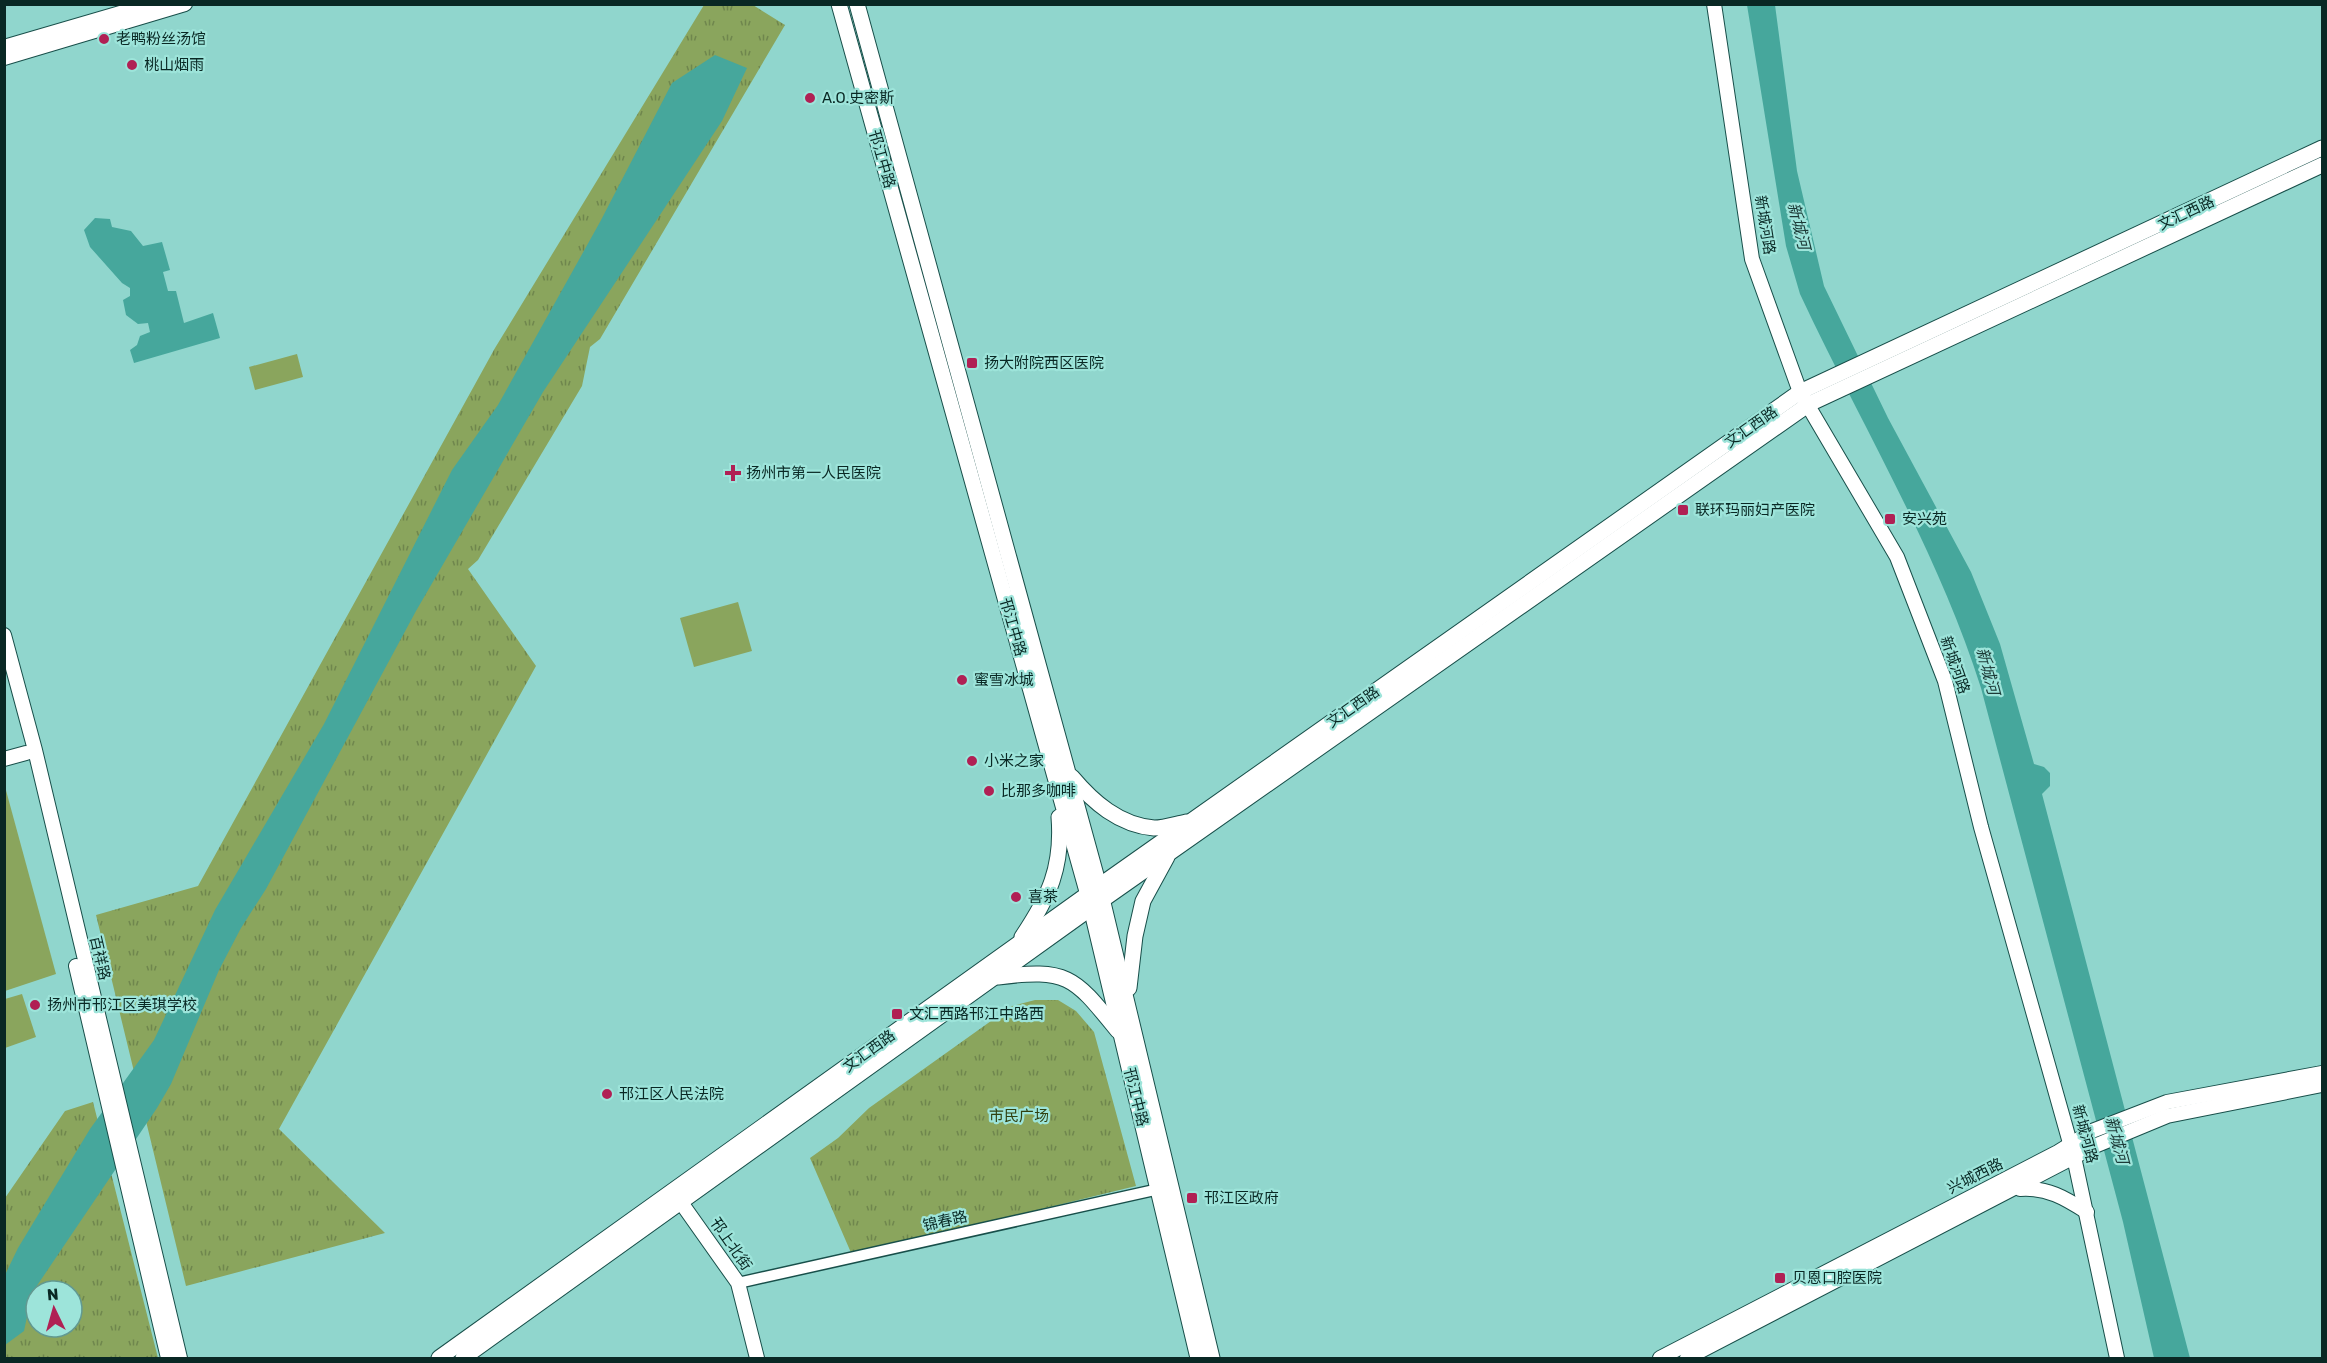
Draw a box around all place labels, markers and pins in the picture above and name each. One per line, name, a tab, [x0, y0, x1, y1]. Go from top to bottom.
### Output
place label: 老鸭粉丝汤馆	[116, 30, 206, 48]
marker: 老鸭粉丝汤馆	[97, 32, 111, 46]
place label: 桃山烟雨	[144, 56, 204, 74]
marker: 桃山烟雨	[125, 58, 139, 72]
place label: A.O.史密斯	[822, 89, 894, 107]
marker: A.O.史密斯	[803, 91, 817, 105]
place label: 扬大附院西区医院	[984, 354, 1104, 372]
marker: 扬大附院西区医院	[965, 356, 979, 370]
marker: 扬州市第一人民医院	[724, 464, 742, 482]
place label: 扬州市第一人民医院	[746, 464, 881, 482]
place label: 联环玛丽妇产医院	[1695, 501, 1815, 519]
marker: 联环玛丽妇产医院	[1676, 503, 1690, 517]
place label: 安兴苑	[1902, 510, 1947, 528]
marker: 安兴苑	[1883, 512, 1897, 526]
place label: 蜜雪冰城	[974, 671, 1034, 689]
marker: 蜜雪冰城	[955, 673, 969, 687]
place label: 小米之家	[984, 752, 1044, 770]
marker: 小米之家	[965, 754, 979, 768]
place label: 比那多咖啡	[1001, 782, 1076, 800]
marker: 比那多咖啡	[982, 784, 996, 798]
place label: 喜茶	[1028, 888, 1058, 906]
marker: 喜茶	[1009, 890, 1023, 904]
place label: 扬州市邗江区美琪学校	[47, 996, 197, 1014]
marker: 扬州市邗江区美琪学校	[28, 998, 42, 1012]
place label: 文汇西路邗江中路西	[909, 1005, 1044, 1023]
marker: 文汇西路邗江中路西	[890, 1007, 904, 1021]
place label: 邗江区人民法院	[619, 1085, 724, 1103]
marker: 邗江区人民法院	[600, 1087, 614, 1101]
place label: 邗江区政府	[1204, 1189, 1279, 1207]
marker: 邗江区政府	[1185, 1191, 1199, 1205]
place label: 贝恩口腔医院	[1792, 1269, 1882, 1287]
marker: 贝恩口腔医院	[1773, 1271, 1787, 1285]

